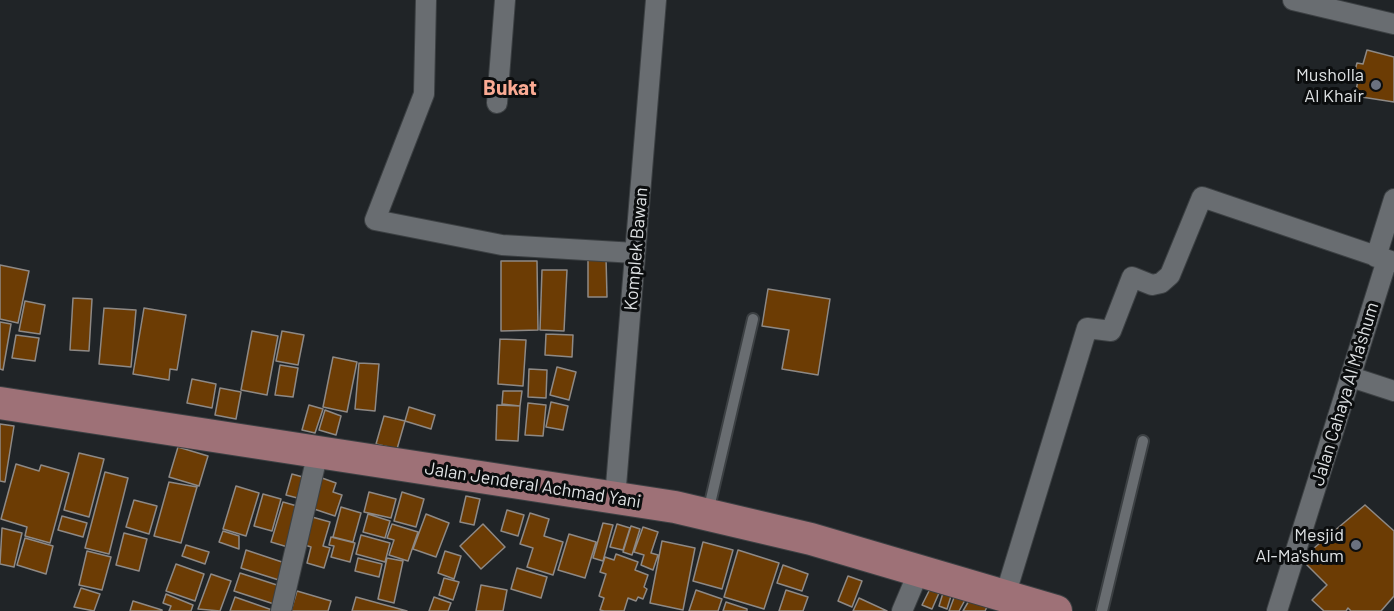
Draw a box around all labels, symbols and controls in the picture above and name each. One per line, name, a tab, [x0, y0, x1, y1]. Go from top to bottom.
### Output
place label: Musholla Al Khair	[1296, 64, 1364, 106]
district label: Bukat	[483, 75, 537, 101]
marker: Musholla Al Khair	[1369, 78, 1383, 92]
street label: Komplek Bawan	[620, 186, 652, 312]
street label: Jalan Cahaya Al Ma'shum	[1307, 300, 1383, 488]
street label: Jalan Jenderal Achmad Yani	[423, 457, 643, 513]
place label: Mesjid Al-Ma'shum	[1255, 524, 1344, 566]
marker: Mesjid Al-Ma'shum	[1349, 538, 1363, 552]

